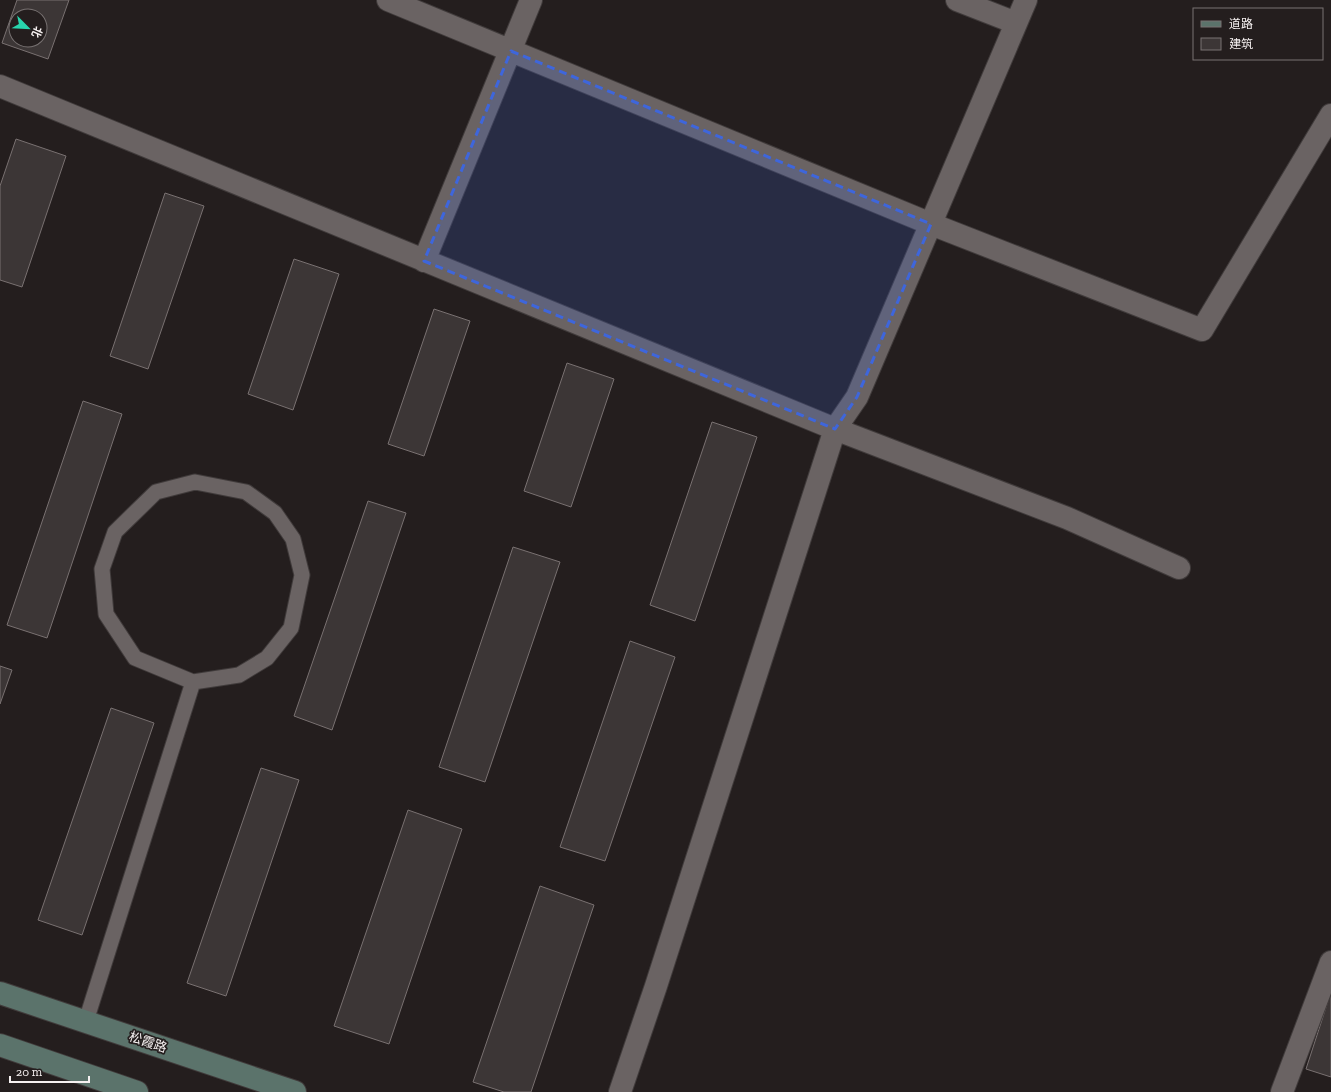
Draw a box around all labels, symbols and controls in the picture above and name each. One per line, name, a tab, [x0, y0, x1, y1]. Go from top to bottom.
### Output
north arrow	[8, 8, 48, 48]
legend	[1193, 8, 1323, 60]
text: 道路	[1229, 17, 1253, 31]
text: 北	[29, 24, 45, 40]
text: 建筑	[1229, 37, 1253, 51]
street label: 松霞路	[127, 1029, 169, 1055]
scale bar	[10, 1058, 89, 1084]
text: 20 m	[16, 1065, 43, 1079]

